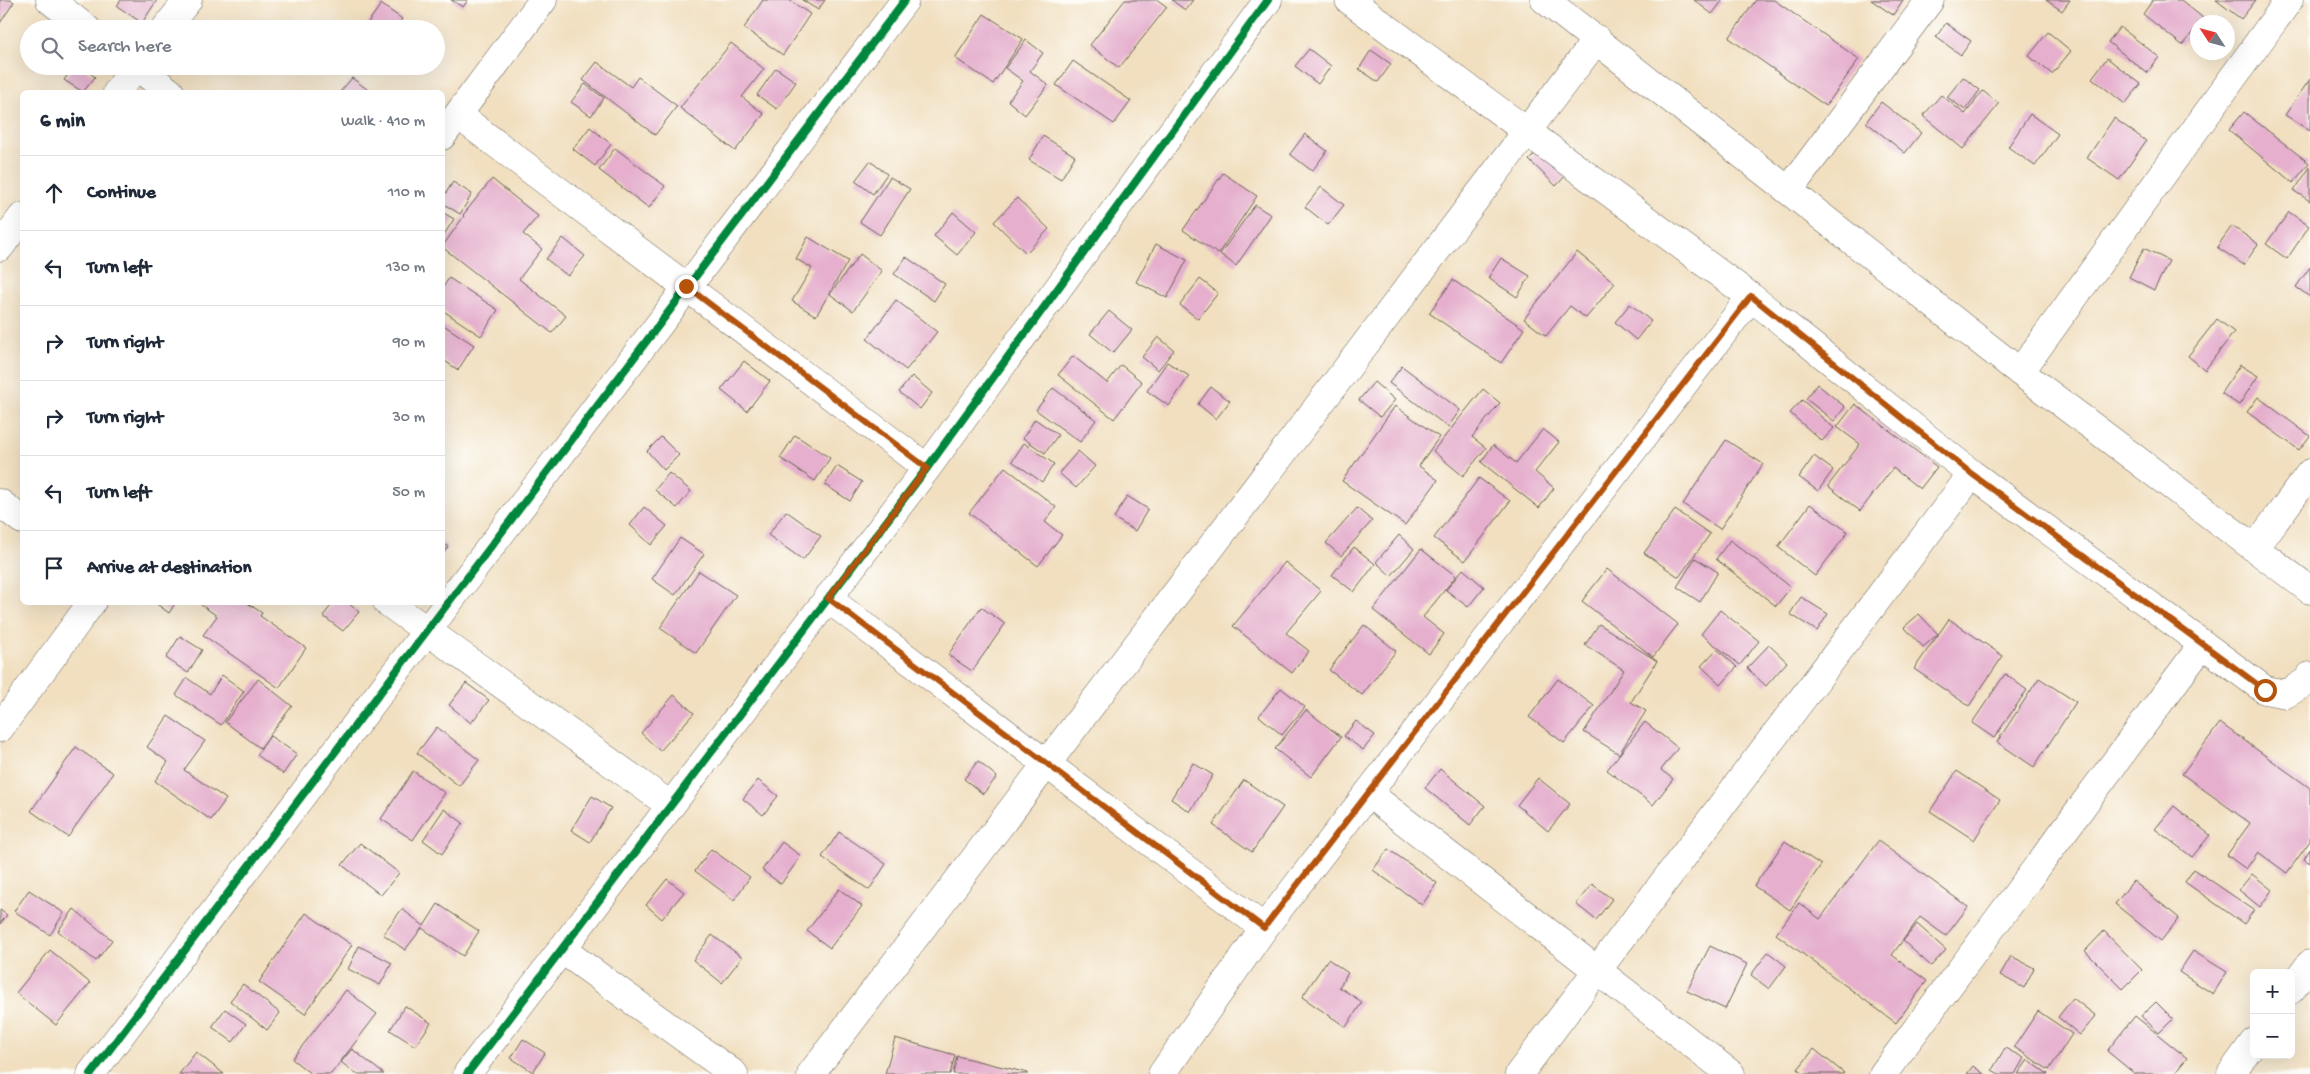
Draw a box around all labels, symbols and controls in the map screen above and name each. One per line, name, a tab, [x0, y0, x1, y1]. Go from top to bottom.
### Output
north arrow	[2190, 15, 2235, 60]
search box	[20, 20, 445, 75]
icon: search	[38, 34, 66, 62]
text: Search here	[78, 36, 172, 59]
text: 6 min	[40, 110, 85, 135]
text: Walk · 410 m	[341, 113, 425, 132]
icon: ahead	[40, 179, 68, 207]
text: Continue	[87, 182, 156, 205]
text: 110 m	[388, 184, 425, 203]
icon: left	[40, 254, 68, 282]
text: Turn left	[87, 257, 151, 280]
text: 130 m	[386, 259, 425, 278]
route end	[675, 275, 698, 298]
icon: right	[40, 329, 68, 357]
text: Turn right	[87, 332, 163, 355]
text: 90 m	[393, 334, 425, 353]
icon: right	[40, 404, 68, 432]
text: Turn right	[87, 407, 163, 430]
text: 30 m	[392, 409, 425, 428]
icon: left	[40, 479, 68, 507]
text: Turn left	[87, 482, 151, 505]
text: 50 m	[392, 484, 425, 503]
icon: arrive	[40, 554, 68, 582]
text: Arrive at destination	[87, 557, 251, 580]
route start	[2254, 679, 2277, 702]
map controls	[2250, 969, 2295, 1059]
button: +	[2250, 969, 2295, 1014]
button: −	[2250, 1014, 2295, 1059]

